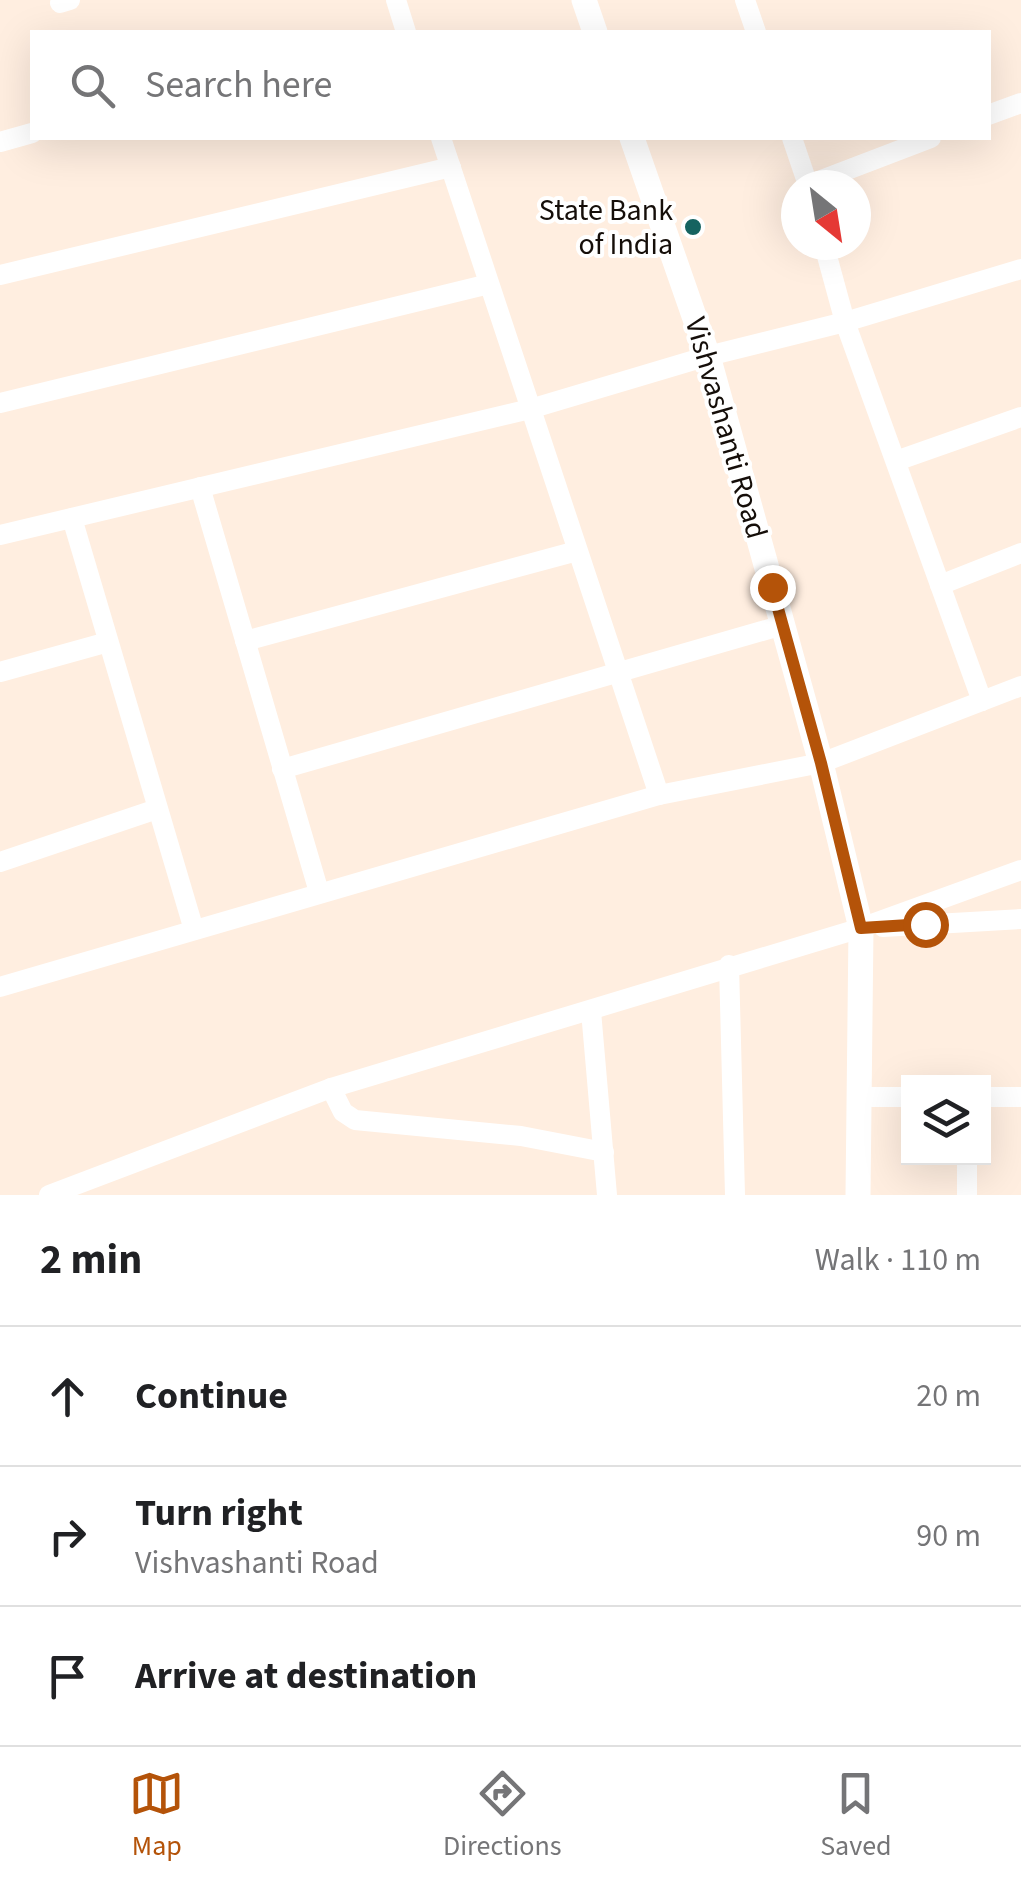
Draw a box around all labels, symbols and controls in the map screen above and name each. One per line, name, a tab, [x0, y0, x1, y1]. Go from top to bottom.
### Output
search box	[30, 30, 991, 140]
icon: search	[65, 58, 120, 113]
text: Search here	[145, 58, 332, 112]
north arrow	[781, 170, 871, 260]
place label: State Bank of India	[539, 189, 673, 266]
marker: State Bank of India	[682, 216, 704, 238]
street label: Vishvashanti Road	[674, 312, 778, 544]
route end	[750, 565, 796, 611]
route start	[903, 902, 949, 948]
map controls	[901, 1075, 991, 1165]
button: layers	[901, 1075, 991, 1165]
text: 2 min	[40, 1230, 142, 1290]
text: Walk · 110 m	[815, 1237, 981, 1283]
icon: ahead	[40, 1369, 95, 1424]
text: Continue	[135, 1369, 288, 1423]
text: 20 m	[916, 1373, 981, 1419]
text: Turn right	[135, 1486, 303, 1540]
icon: right	[40, 1509, 95, 1564]
text: 90 m	[916, 1513, 981, 1559]
text: Vishvashanti Road	[135, 1540, 379, 1586]
icon: arrive	[40, 1649, 95, 1704]
text: Arrive at destination	[135, 1649, 477, 1703]
tab: Map	[129, 1766, 184, 1866]
tab: Directions	[443, 1766, 562, 1866]
tab: Saved	[820, 1766, 892, 1866]

